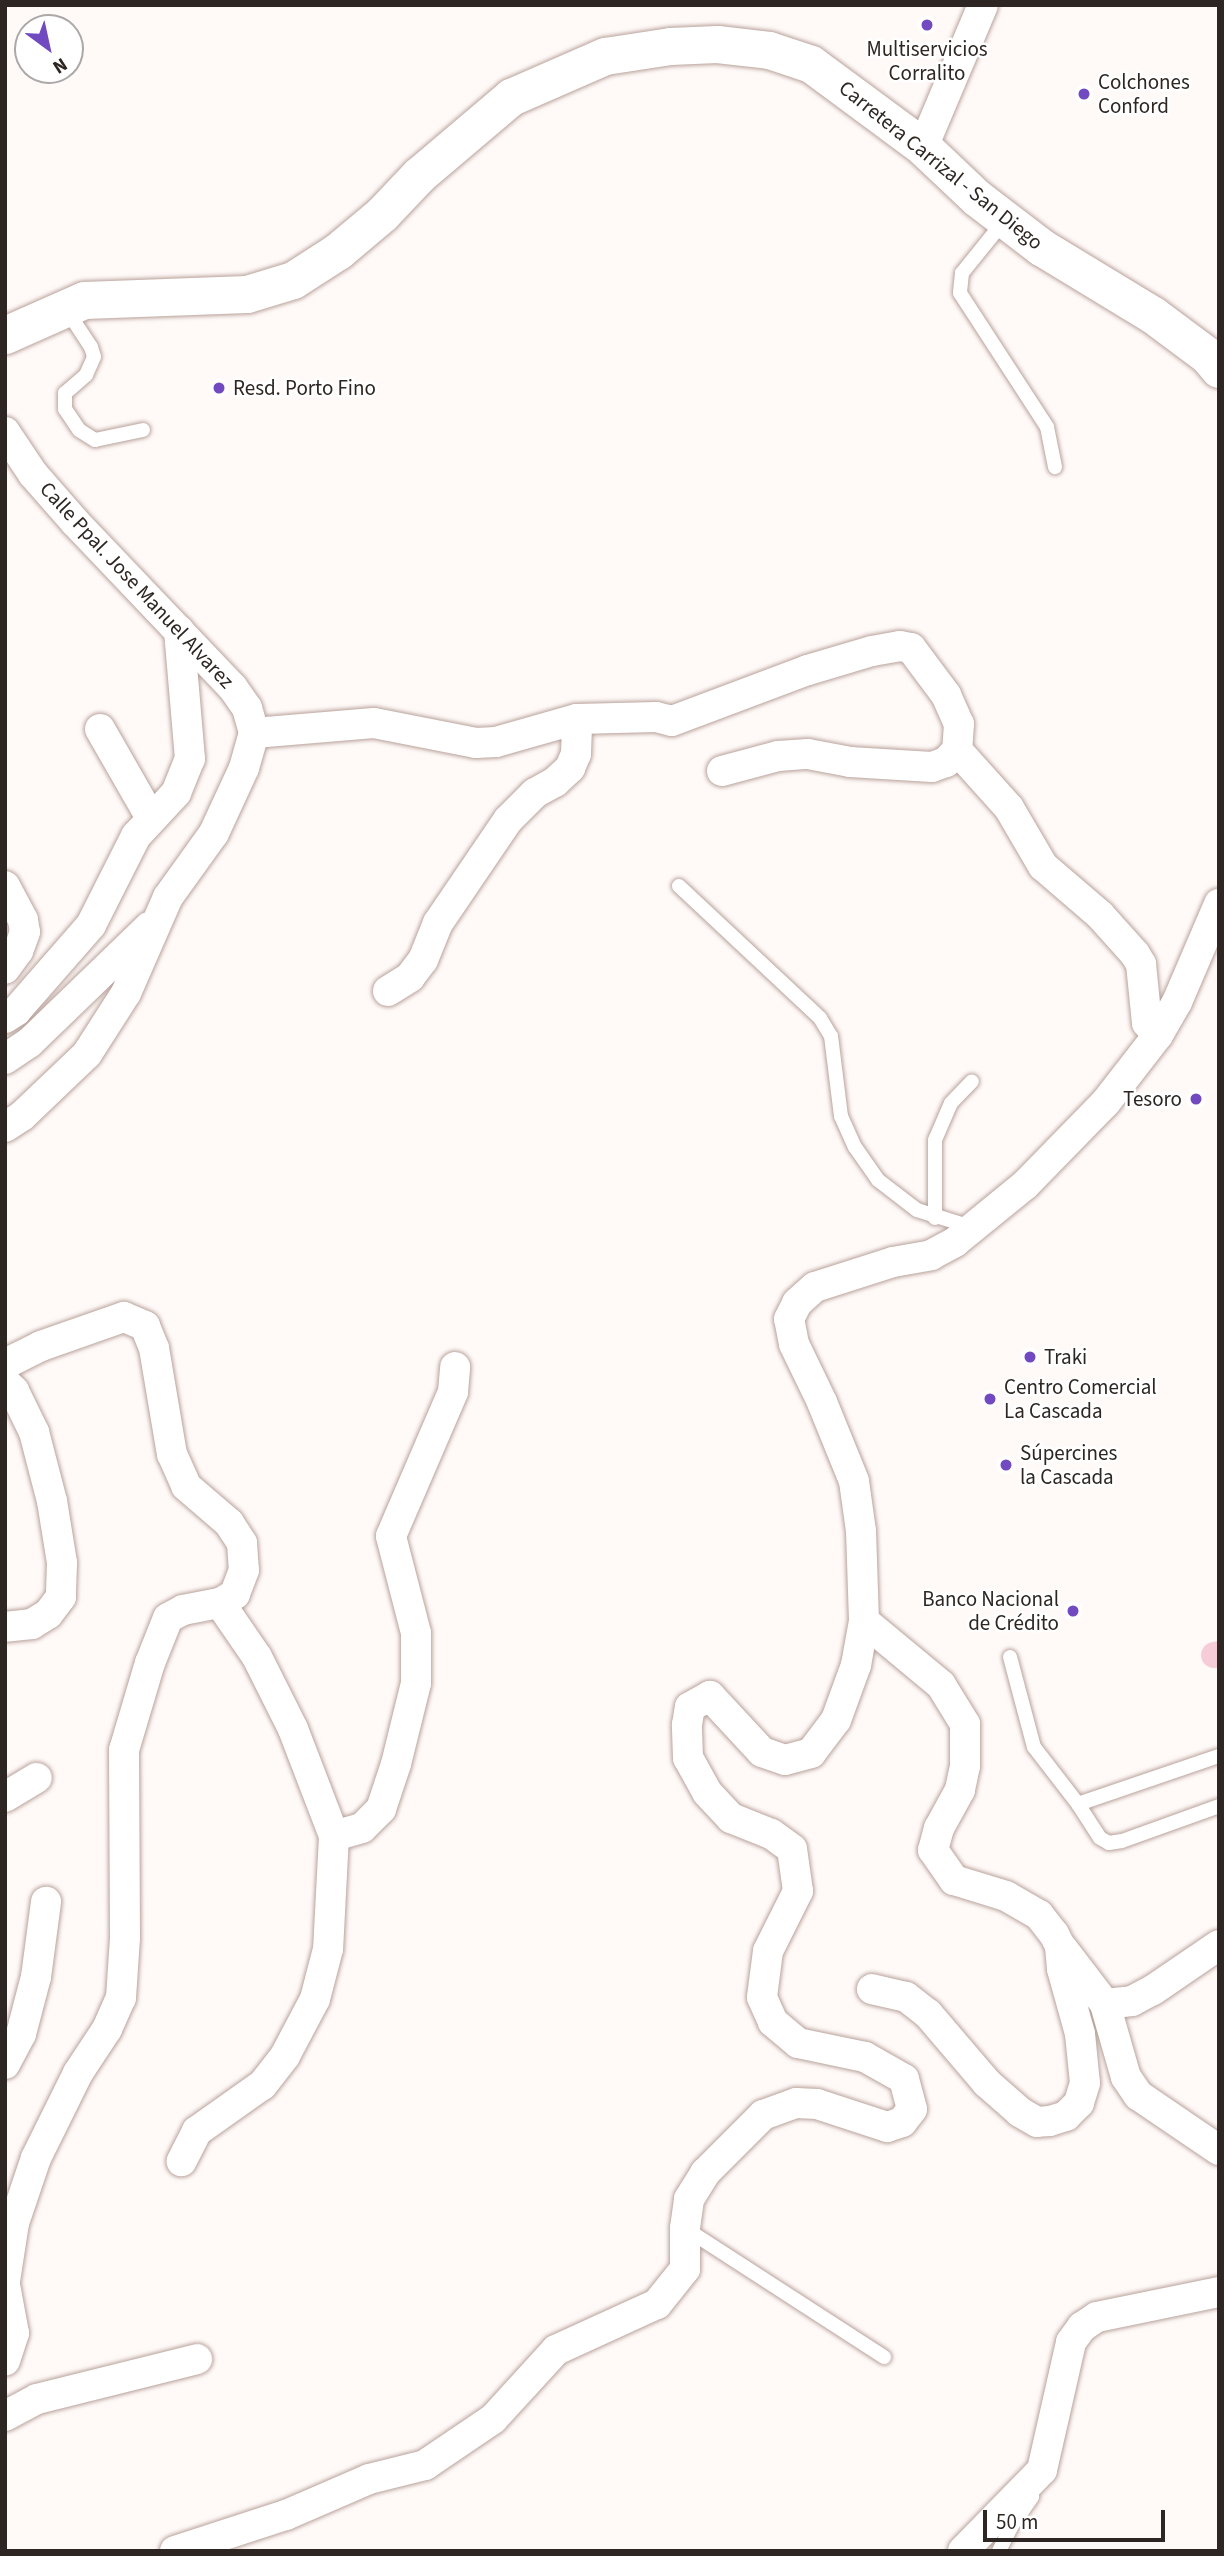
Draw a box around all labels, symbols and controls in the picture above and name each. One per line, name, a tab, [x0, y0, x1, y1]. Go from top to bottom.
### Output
north arrow	[14, 14, 84, 84]
marker: Multiservicios Corralito	[919, 17, 935, 33]
place label: Multiservicios Corralito	[866, 36, 988, 86]
text: N	[47, 51, 72, 80]
place label: Colchones Conford	[1098, 69, 1190, 119]
street label: Carretera Carrizal - San Diego	[834, 75, 1048, 255]
marker: Colchones Conford	[1076, 86, 1092, 102]
place label: Resd. Porto Fino	[233, 375, 376, 401]
marker: Resd. Porto Fino	[211, 380, 227, 396]
street label: Calle Ppal. Jose Manuel Alvarez	[35, 476, 239, 694]
place label: Tesoro	[1123, 1086, 1182, 1112]
marker: Tesoro	[1188, 1091, 1204, 1107]
place label: Traki	[1044, 1344, 1087, 1370]
marker: Traki	[1022, 1349, 1038, 1365]
place label: Centro Comercial La Cascada	[1004, 1374, 1157, 1424]
marker: Centro Comercial La Cascada	[982, 1391, 998, 1407]
place label: Súpercines la Cascada	[1020, 1440, 1117, 1490]
marker: Súpercines la Cascada	[998, 1457, 1014, 1473]
place label: Banco Nacional de Crédito	[922, 1586, 1059, 1636]
marker: Banco Nacional de Crédito	[1065, 1603, 1081, 1619]
scale bar	[986, 2496, 1168, 2540]
text: 50 m	[996, 2507, 1038, 2537]

